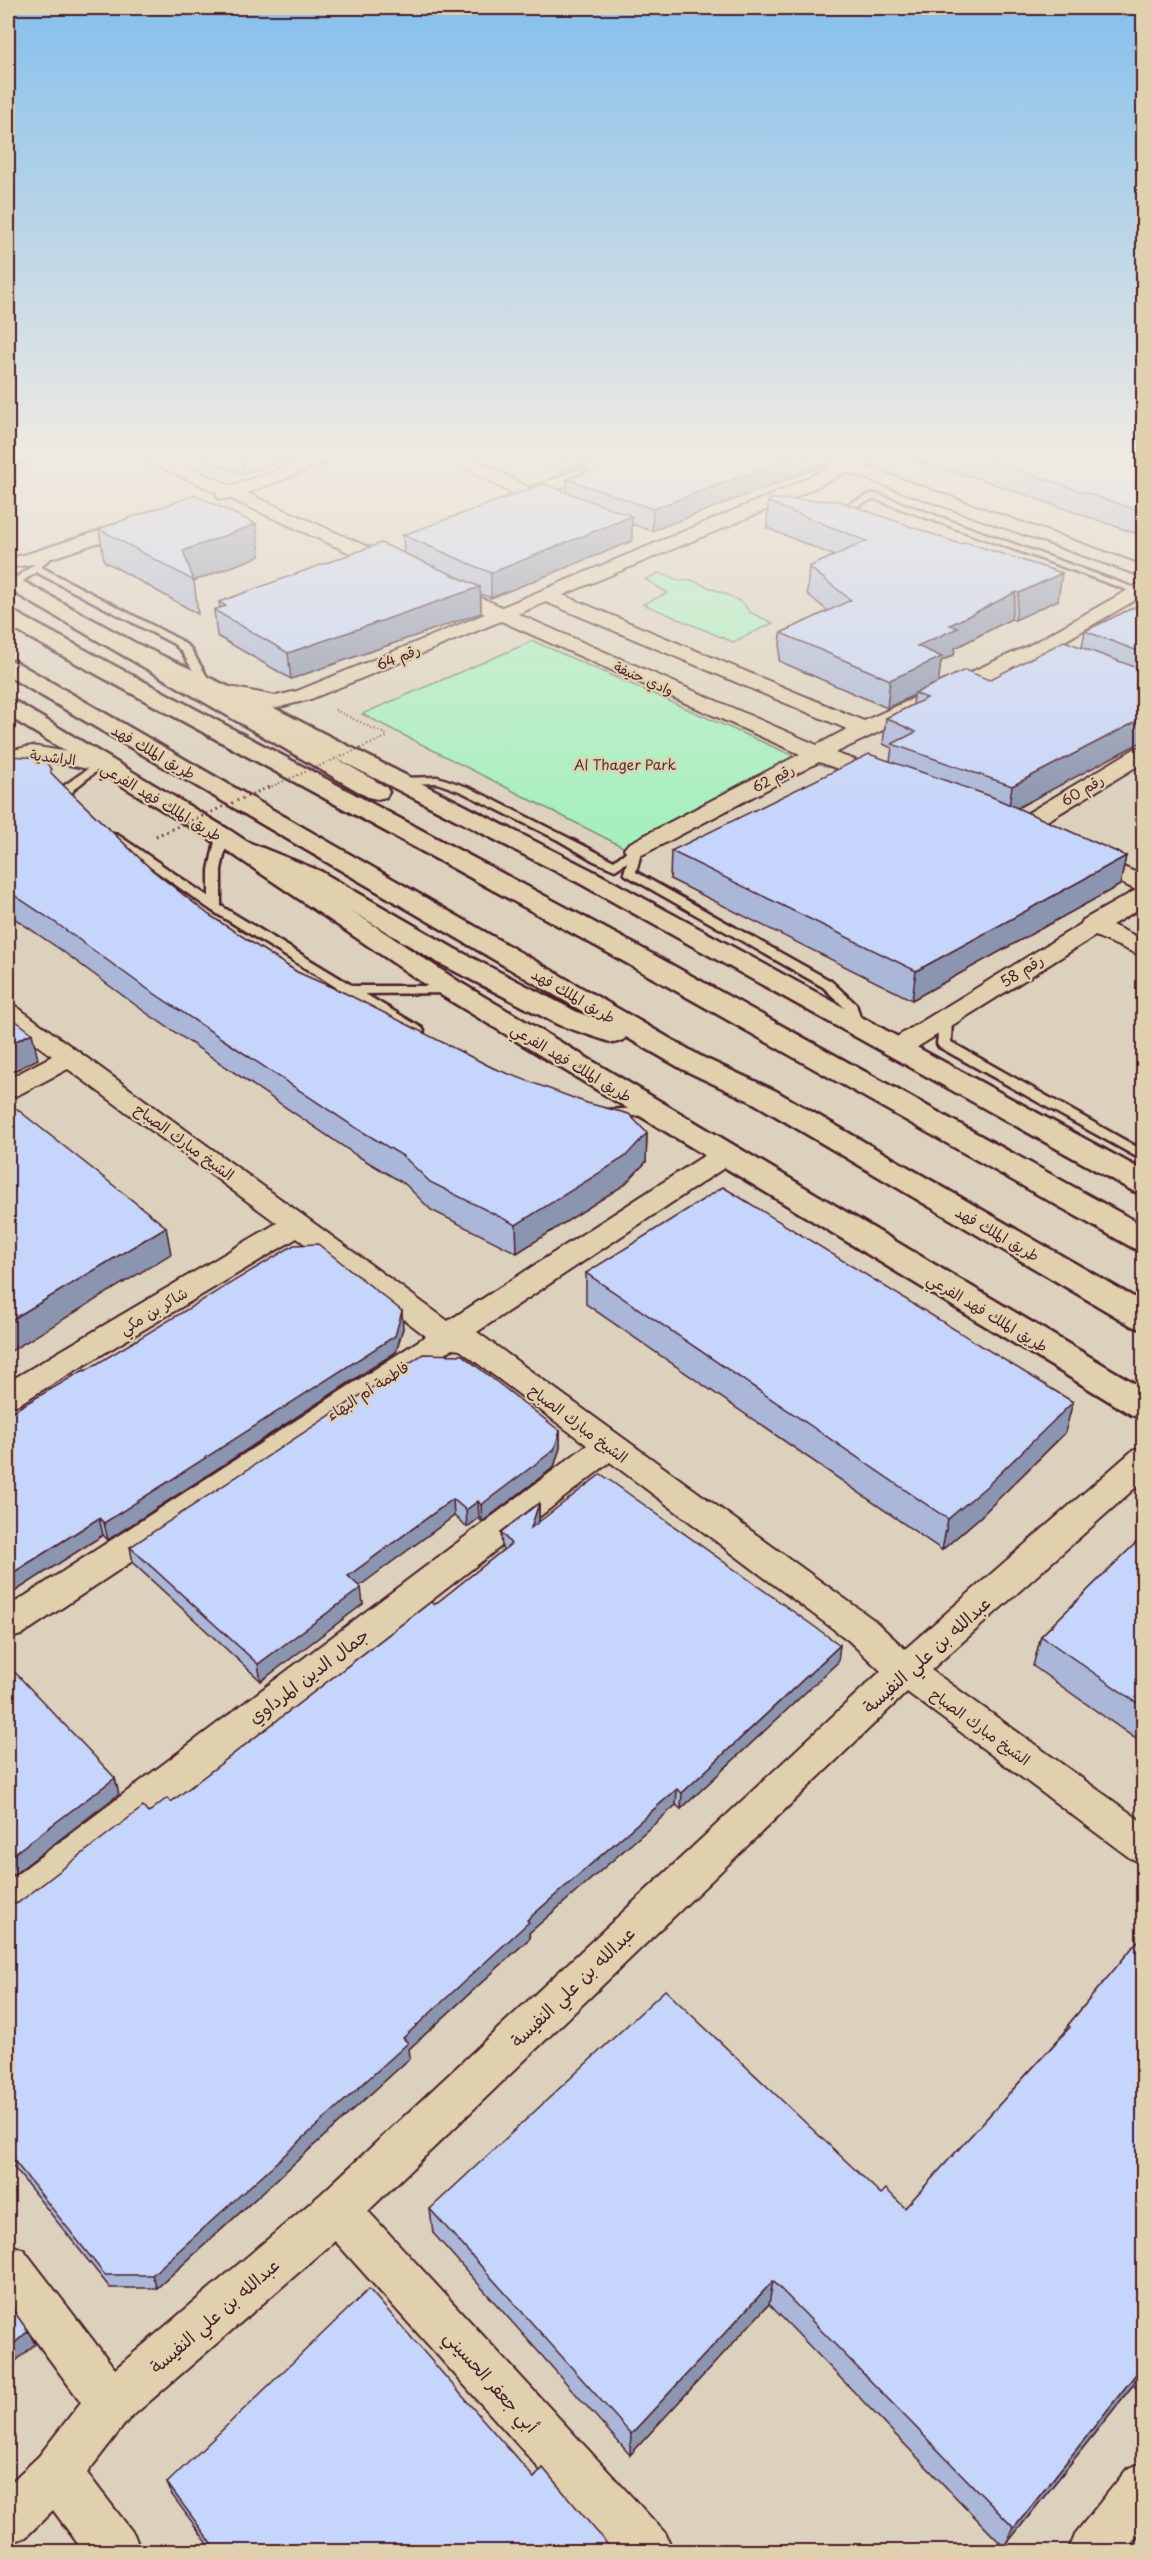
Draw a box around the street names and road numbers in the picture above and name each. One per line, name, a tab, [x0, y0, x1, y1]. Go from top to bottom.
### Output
street label: رقم 64	[373, 639, 423, 676]
street label: وادي حنيفة	[610, 656, 677, 701]
street label: طريق الملك فهد	[108, 718, 200, 784]
street label: الراشدية	[29, 744, 77, 770]
street label: طريق الملك فهد الفرعي	[96, 756, 227, 849]
street label: رقم 62	[748, 758, 798, 798]
street label: رقم 60	[1057, 769, 1108, 812]
street label: رقم 58	[995, 948, 1048, 994]
street label: طريق الملك فهد	[528, 962, 620, 1028]
street label: طريق الملك فهد الفرعي	[506, 1017, 637, 1110]
street label: الشيخ مبارك الصباح	[130, 1097, 240, 1185]
street label: طريق الملك فهد	[952, 1200, 1044, 1266]
street label: طريق الملك فهد الفرعي	[922, 1267, 1053, 1360]
street label: شاكر بن مكي	[114, 1281, 193, 1342]
street label: فاطمة أم البهاء	[321, 1355, 414, 1426]
street label: الشيخ مبارك الصباح	[525, 1378, 633, 1468]
street label: عبدالله بن علي النفيسة	[856, 1589, 999, 1722]
street label: جمال الدين المرداوي	[242, 1621, 375, 1730]
street label: الشيخ مبارك الصباح	[926, 1682, 1036, 1770]
street label: عبدالله بن علي النفيسة	[504, 1919, 643, 2056]
street label: عبدالله بن علي النفيسة	[143, 2251, 287, 2382]
street label: أبي جعفر الحسيني	[436, 2324, 546, 2441]

